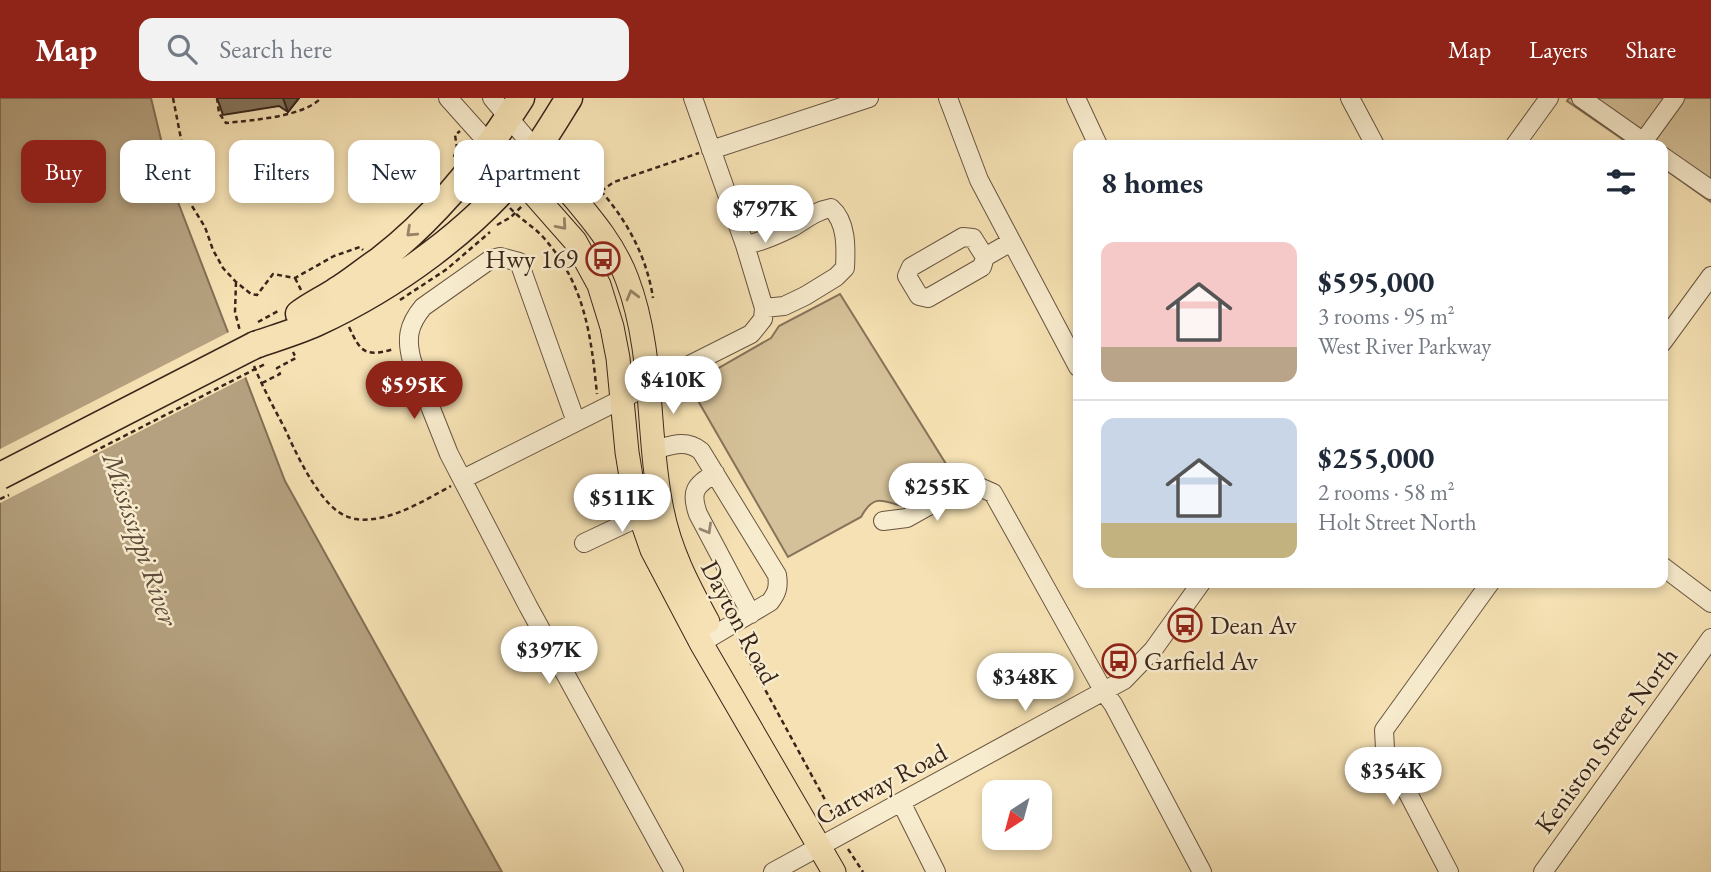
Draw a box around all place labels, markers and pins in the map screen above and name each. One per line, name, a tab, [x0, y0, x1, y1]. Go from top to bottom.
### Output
pin: $797K	[716, 186, 814, 245]
bus stop icon: Hwy 169	[584, 240, 622, 278]
place label: Hwy 169	[485, 242, 579, 276]
pin: $410K	[624, 356, 722, 416]
pin: $595K	[365, 362, 463, 421]
pin: $255K	[888, 464, 986, 523]
pin: $511K	[573, 474, 671, 534]
bus stop icon: Dean Av	[1166, 606, 1204, 644]
place label: Dean Av	[1210, 608, 1297, 642]
pin: $397K	[500, 626, 598, 686]
bus stop icon: Garfield Av	[1100, 642, 1138, 680]
place label: Garfield Av	[1144, 644, 1258, 678]
pin: $348K	[976, 654, 1074, 713]
pin: $354K	[1344, 748, 1442, 807]

